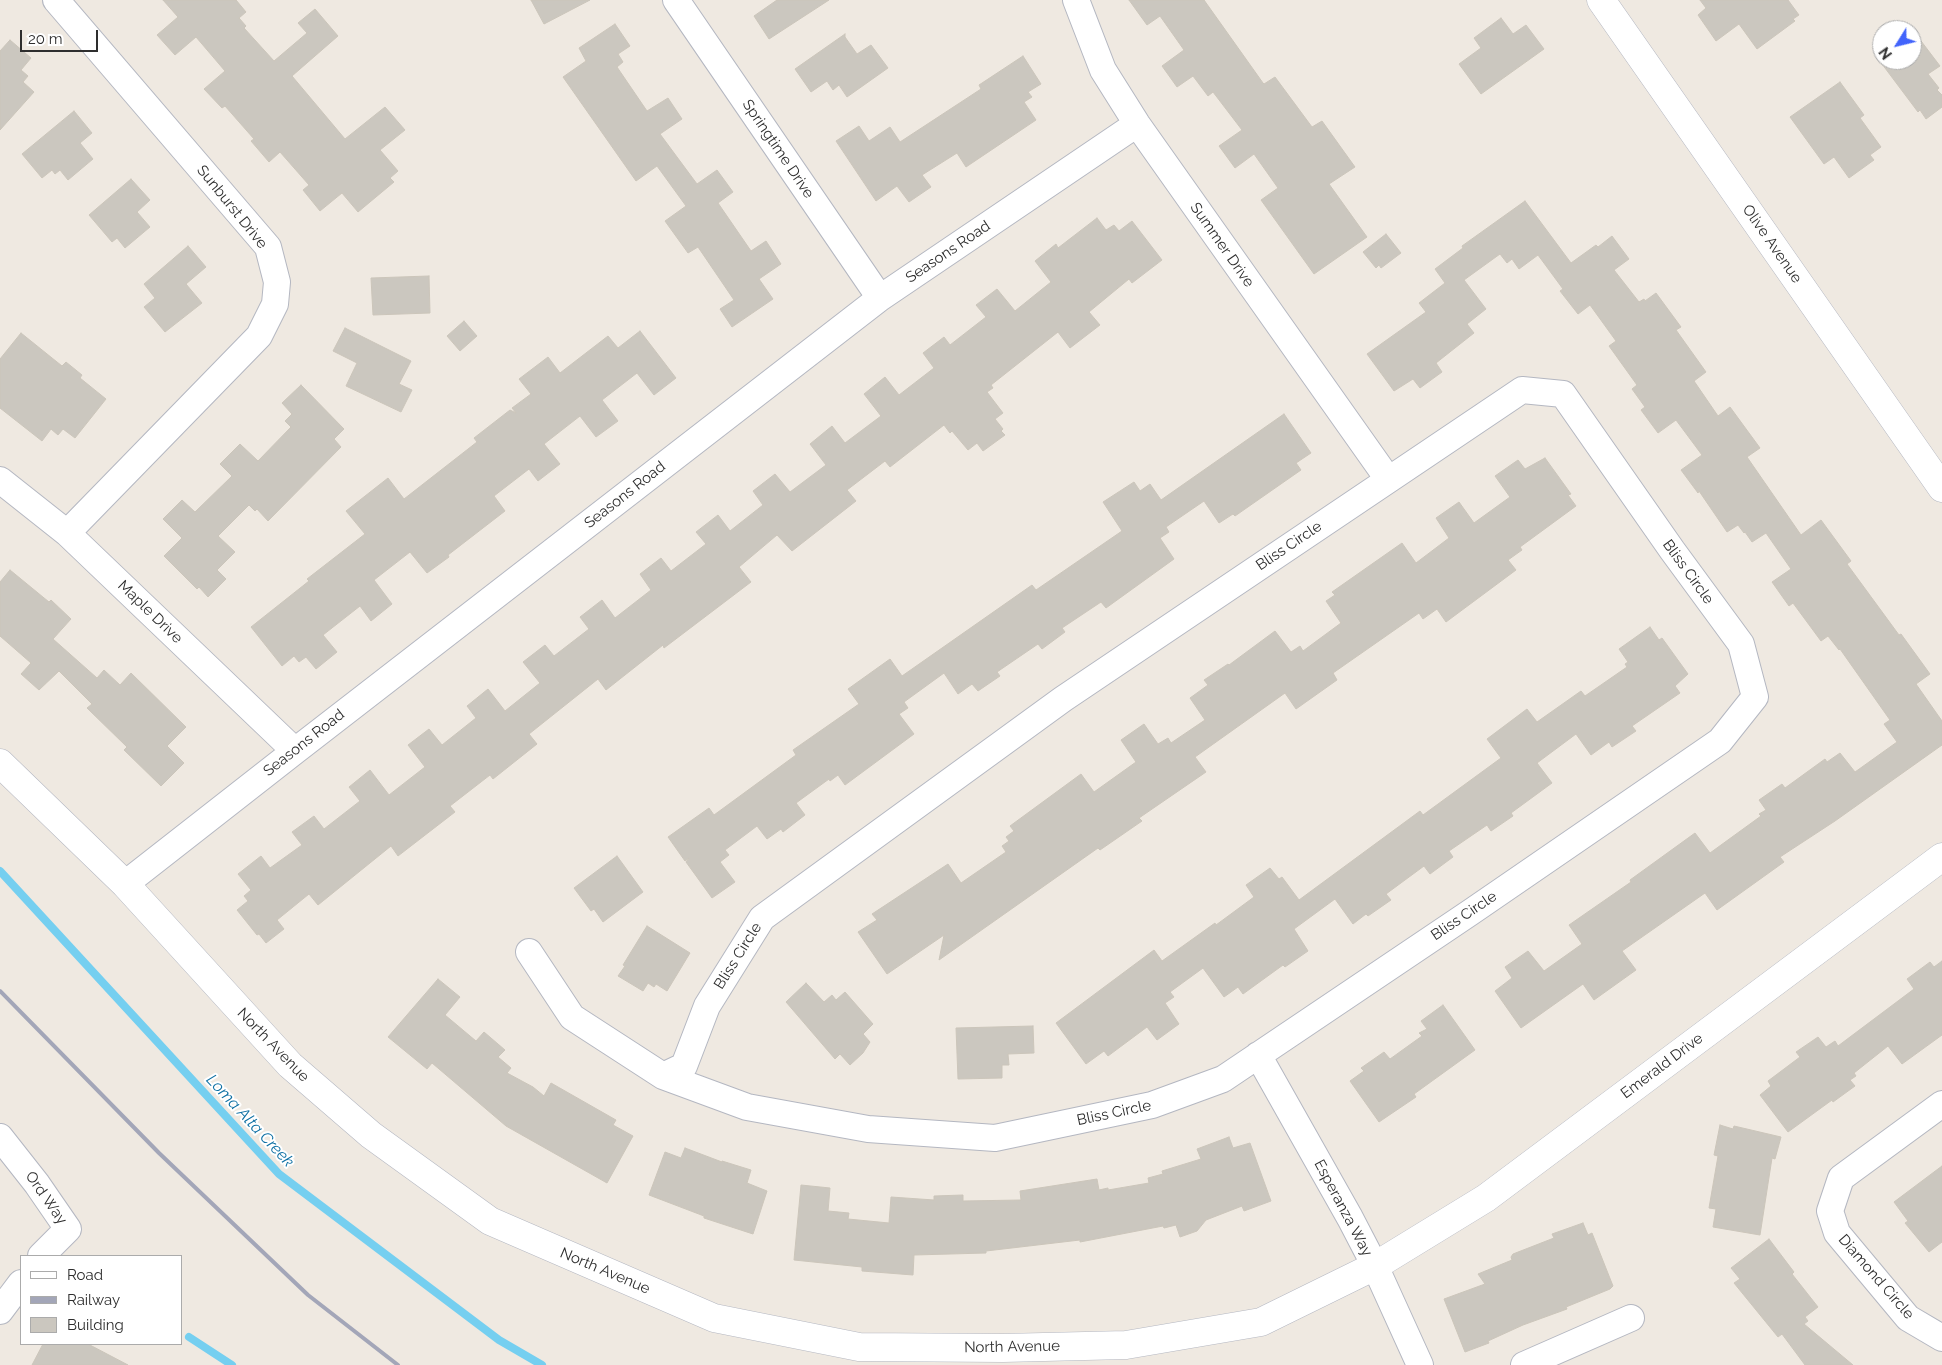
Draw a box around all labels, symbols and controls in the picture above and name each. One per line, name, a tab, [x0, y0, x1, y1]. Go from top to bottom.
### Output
scale bar	[22, 20, 100, 52]
north arrow	[1872, 20, 1922, 70]
text: 20 m	[28, 30, 63, 48]
text: N	[1876, 44, 1895, 62]
street label: Springtime Drive	[738, 96, 818, 202]
street label: Sunburst Drive	[193, 162, 271, 252]
street label: Summer Drive	[1186, 199, 1258, 291]
street label: Olive Avenue	[1738, 201, 1806, 287]
street label: Seasons Road	[902, 217, 994, 287]
street label: Seasons Road	[581, 458, 669, 532]
street label: Bliss Circle	[1253, 517, 1325, 575]
street label: Bliss Circle	[1659, 536, 1717, 608]
street label: Maple Drive	[114, 577, 186, 647]
street label: Seasons Road	[260, 706, 348, 780]
street label: Bliss Circle	[1428, 887, 1500, 945]
street label: Bliss Circle	[710, 919, 766, 993]
street label: North Avenue	[233, 1004, 313, 1086]
street label: Emerald Drive	[1617, 1029, 1707, 1103]
water label: Loma Alta Creek	[202, 1071, 298, 1171]
street label: Bliss Circle	[1075, 1096, 1153, 1130]
street label: Esperanza Way	[1310, 1157, 1376, 1259]
street label: Ord Way	[21, 1168, 71, 1228]
street label: Diamond Circle	[1834, 1231, 1918, 1323]
street label: North Avenue	[557, 1244, 653, 1298]
legend	[20, 1255, 182, 1345]
text: Road	[67, 1266, 103, 1284]
text: Railway	[67, 1291, 120, 1309]
text: Building	[67, 1316, 124, 1334]
street label: North Avenue	[964, 1337, 1060, 1357]

